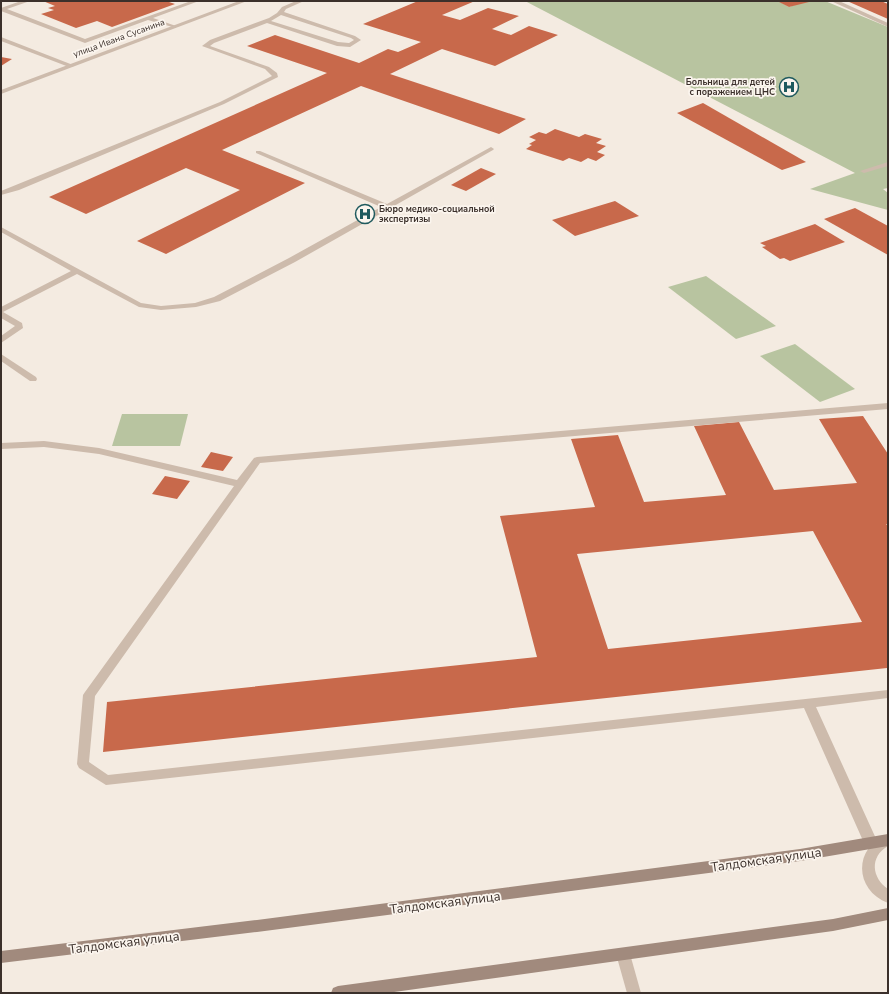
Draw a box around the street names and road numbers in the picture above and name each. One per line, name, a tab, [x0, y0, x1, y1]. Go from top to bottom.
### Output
street label: улица Ивана Сусанина	[72, 16, 167, 60]
street label: Талдомская улица	[710, 843, 823, 877]
street label: Талдомская улица	[389, 887, 502, 919]
street label: Талдомская улица	[68, 927, 181, 959]

